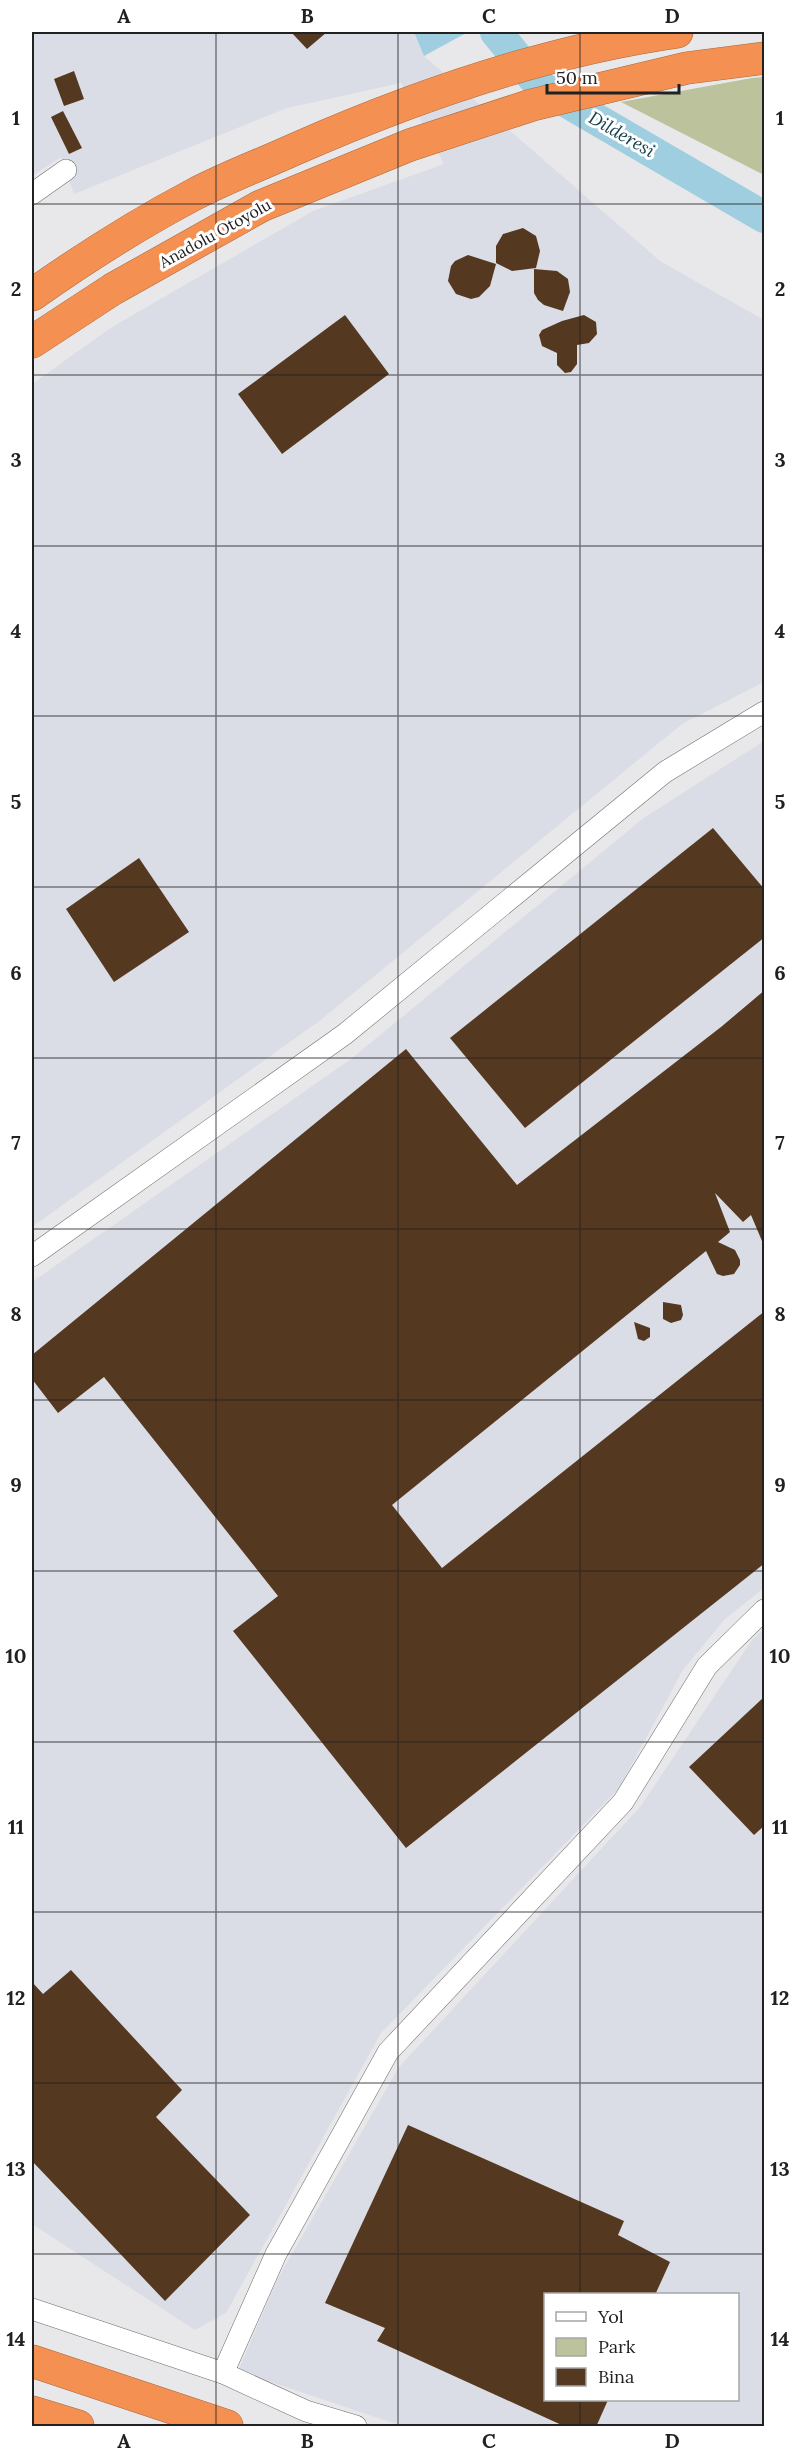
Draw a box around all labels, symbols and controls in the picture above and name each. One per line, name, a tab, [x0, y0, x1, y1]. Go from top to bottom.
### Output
text: A	[117, 3, 131, 28]
text: B	[300, 3, 314, 28]
text: C	[482, 3, 496, 28]
text: D	[664, 3, 680, 28]
scale bar	[547, 57, 679, 95]
text: 50 m	[556, 66, 598, 89]
text: 1	[12, 105, 20, 130]
text: 1	[776, 105, 784, 130]
water label: Dilderesi	[585, 106, 659, 162]
street label: Anadolu Otoyolu	[155, 194, 275, 272]
text: 2	[11, 276, 21, 301]
text: 2	[775, 276, 785, 301]
text: 3	[10, 447, 22, 472]
text: 3	[774, 447, 786, 472]
text: 4	[11, 618, 22, 643]
text: 4	[775, 618, 786, 643]
text: 5	[11, 789, 22, 814]
text: 5	[775, 789, 786, 814]
text: 6	[10, 960, 22, 985]
text: 6	[774, 960, 786, 985]
text: 7	[11, 1130, 21, 1155]
text: 7	[775, 1130, 785, 1155]
text: 8	[10, 1301, 22, 1326]
text: 8	[774, 1301, 786, 1326]
text: 9	[10, 1472, 22, 1497]
text: 9	[774, 1472, 786, 1497]
text: 10	[6, 1643, 26, 1668]
text: 10	[770, 1643, 790, 1668]
text: 11	[8, 1814, 24, 1839]
text: 11	[772, 1814, 788, 1839]
text: 12	[7, 1985, 25, 2010]
text: 12	[771, 1985, 789, 2010]
text: 13	[6, 2156, 26, 2181]
text: 13	[770, 2156, 790, 2181]
legend	[544, 2293, 739, 2401]
text: Yol	[597, 2305, 624, 2328]
text: 14	[6, 2326, 26, 2351]
text: 14	[770, 2326, 790, 2351]
text: Park	[598, 2335, 636, 2358]
text: Bina	[598, 2365, 634, 2388]
text: A	[117, 2428, 131, 2453]
text: B	[300, 2428, 314, 2453]
text: C	[482, 2428, 496, 2453]
text: D	[664, 2428, 680, 2453]

